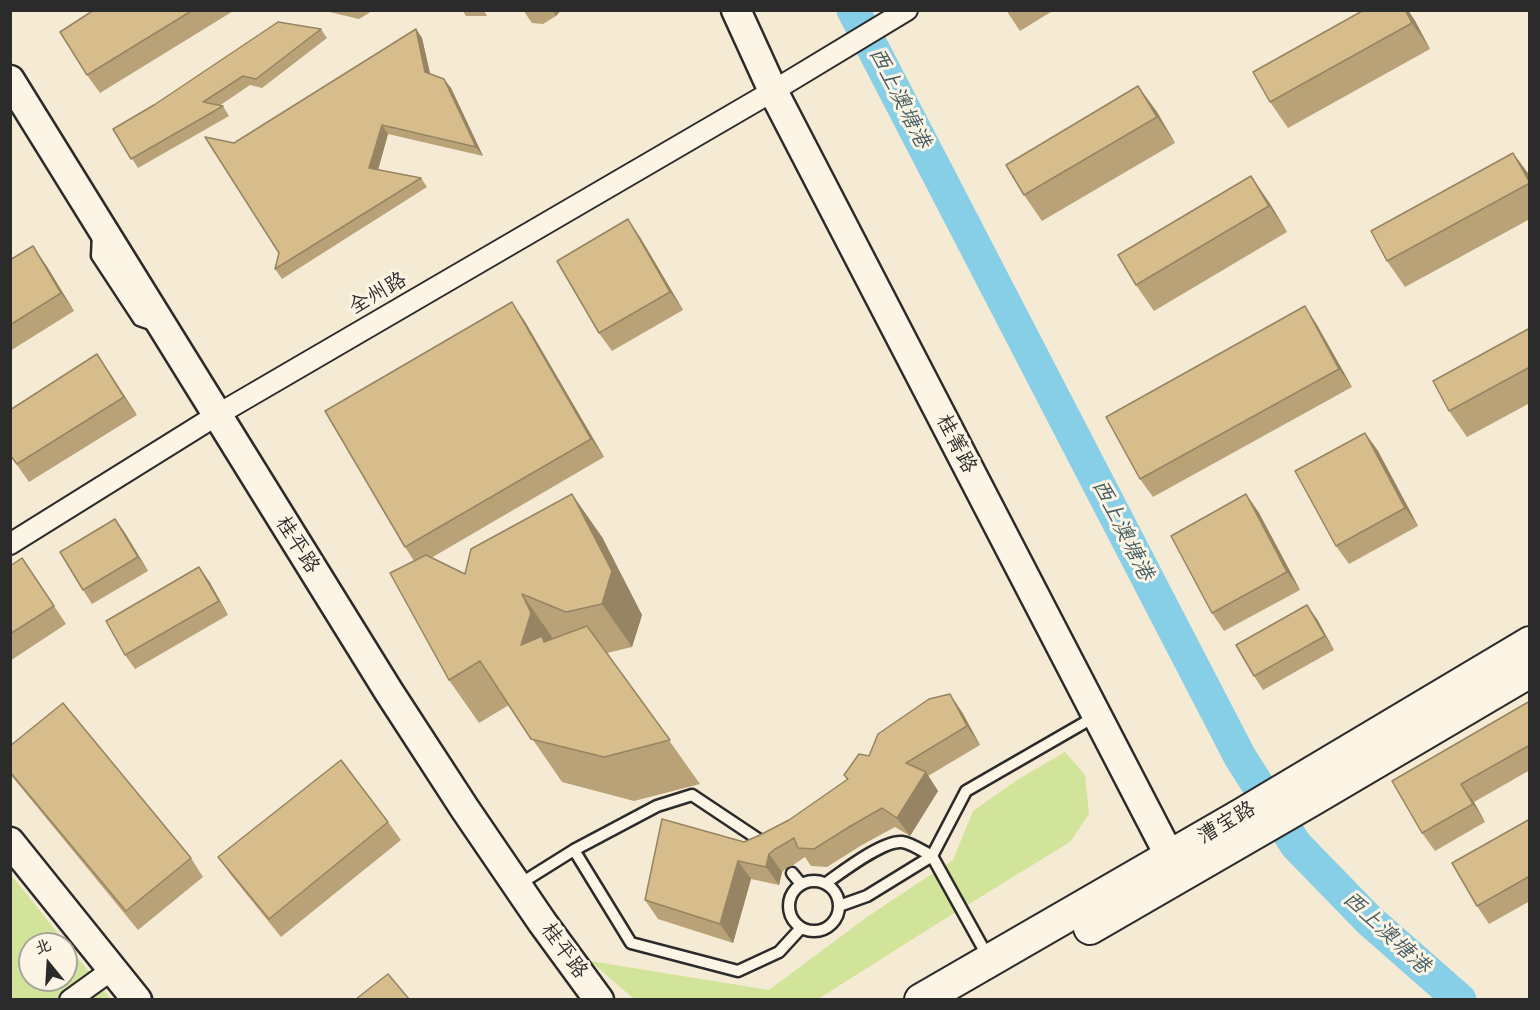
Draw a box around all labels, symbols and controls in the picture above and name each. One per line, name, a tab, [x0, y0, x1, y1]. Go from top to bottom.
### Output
water label: 西上澳塘港	[862, 43, 936, 153]
street label: 全州路	[344, 267, 412, 321]
street label: 桂箐路	[930, 410, 982, 478]
water label: 西上澳塘港	[1085, 475, 1159, 585]
street label: 桂平路	[270, 512, 324, 578]
street label: 漕宝路	[1193, 796, 1261, 850]
water label: 西上澳塘港	[1337, 886, 1435, 980]
street label: 桂平路	[535, 918, 593, 984]
north arrow	[18, 932, 78, 992]
text: 北	[32, 934, 54, 959]

